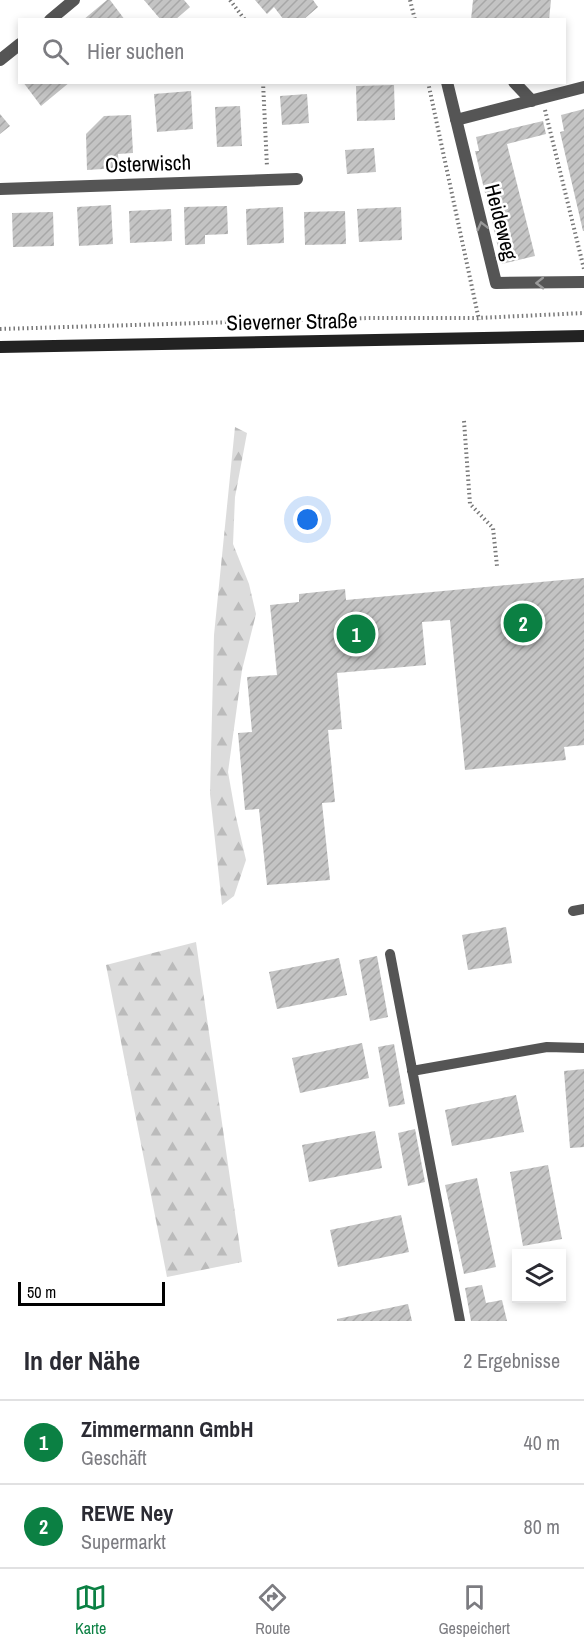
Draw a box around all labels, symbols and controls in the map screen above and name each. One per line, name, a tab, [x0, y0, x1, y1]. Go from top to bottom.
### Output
search box	[18, 18, 566, 84]
icon: search	[39, 35, 72, 68]
text: Hier suchen	[87, 36, 184, 66]
street label: Osterwisch	[104, 148, 192, 179]
street label: Heideweg	[478, 181, 525, 263]
one-way arrow	[476, 222, 489, 232]
one-way arrow	[535, 277, 544, 289]
street label: Sieverner Straße	[226, 306, 358, 337]
your location	[293, 505, 322, 534]
pin: 2	[504, 600, 542, 646]
pin: 1	[336, 612, 376, 656]
map controls	[512, 1249, 566, 1303]
button: layers	[512, 1249, 566, 1303]
scale bar	[18, 1279, 165, 1306]
text: 50 m	[27, 1281, 56, 1303]
text: In der Nähe	[24, 1343, 140, 1378]
text: 2 Ergebnisse	[463, 1347, 560, 1374]
text: Zimmermann GmbH	[81, 1414, 253, 1444]
text: 1	[39, 1429, 48, 1456]
text: 40 m	[524, 1429, 560, 1456]
text: Geschäft	[81, 1444, 147, 1471]
text: REWE Ney	[81, 1498, 173, 1528]
text: 2	[39, 1513, 48, 1540]
text: 80 m	[524, 1513, 560, 1540]
text: Supermarkt	[81, 1528, 166, 1555]
tab: Karte	[74, 1581, 107, 1639]
tab: Route	[255, 1581, 290, 1639]
tab: Gespeichert	[438, 1581, 510, 1639]

